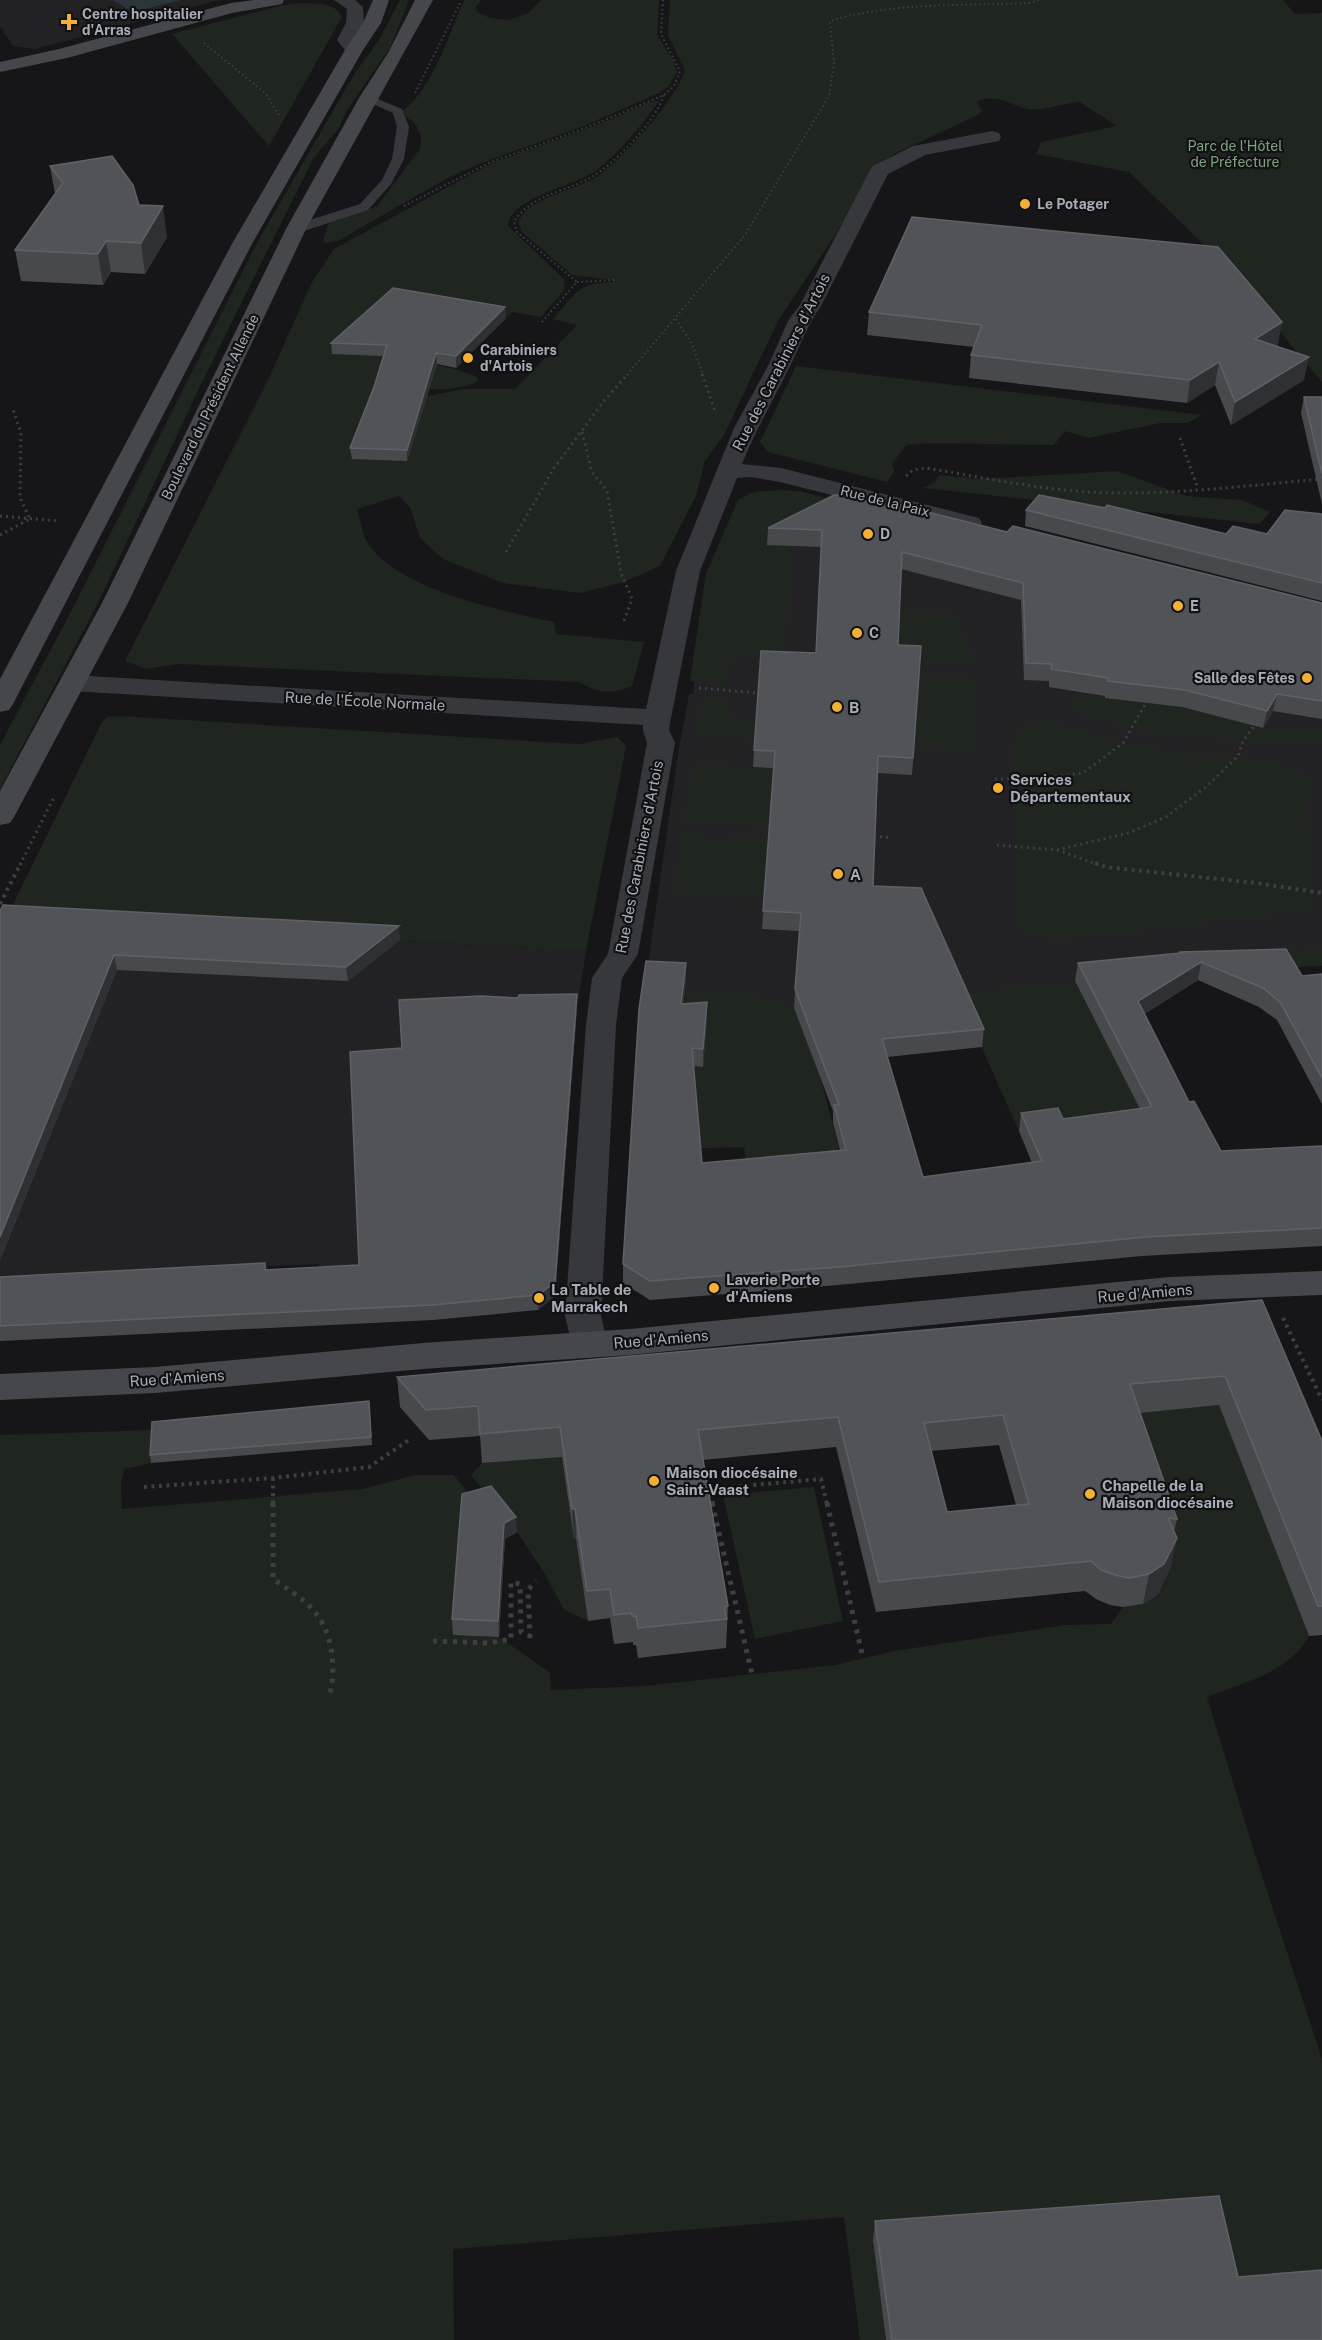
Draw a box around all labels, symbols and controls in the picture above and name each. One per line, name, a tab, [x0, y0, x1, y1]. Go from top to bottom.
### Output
place label: Centre hospitalier d'Arras	[82, 6, 203, 38]
marker: Centre hospitalier d'Arras	[60, 13, 78, 31]
park label: Parc de l'Hôtel de Préfecture	[1188, 138, 1282, 170]
place label: Le Potager	[1037, 196, 1109, 212]
marker: Le Potager	[1018, 197, 1032, 211]
street label: Rue des Carabiniers d'Artois	[729, 271, 833, 453]
street label: Boulevard du Président Allende	[158, 312, 262, 502]
place label: Carabiniers d'Artois	[480, 342, 557, 374]
marker: Carabiniers d'Artois	[461, 351, 475, 365]
street label: Rue de la Paix	[839, 482, 931, 520]
place label: D	[880, 526, 890, 542]
marker: D	[861, 527, 875, 541]
place label: E	[1190, 598, 1199, 614]
marker: E	[1171, 599, 1185, 613]
place label: C	[869, 625, 879, 641]
marker: C	[850, 626, 864, 640]
place label: Salle des Fêtes	[1194, 670, 1295, 686]
marker: Salle des Fêtes	[1300, 671, 1314, 685]
street label: Rue de l'École Normale	[284, 688, 446, 714]
place label: B	[849, 699, 859, 716]
marker: B	[830, 700, 844, 714]
street label: Rue des Carabiniers d'Artois	[612, 759, 666, 955]
place label: Services Départementaux	[1010, 771, 1131, 805]
marker: Services Départementaux	[991, 781, 1005, 795]
place label: A	[850, 866, 861, 883]
marker: A	[831, 867, 845, 881]
place label: Laverie Porte d'Amiens	[726, 1271, 820, 1305]
street label: Rue d'Amiens	[1097, 1280, 1193, 1306]
place label: La Table de Marrakech	[551, 1281, 632, 1315]
marker: Laverie Porte d'Amiens	[707, 1281, 721, 1295]
marker: La Table de Marrakech	[532, 1291, 546, 1305]
street label: Rue d'Amiens	[613, 1326, 709, 1352]
street label: Rue d'Amiens	[129, 1366, 225, 1390]
place label: Maison diocésaine Saint-Vaast	[666, 1464, 798, 1498]
marker: Maison diocésaine Saint-Vaast	[647, 1474, 661, 1488]
place label: Chapelle de la Maison diocésaine	[1102, 1477, 1234, 1511]
marker: Chapelle de la Maison diocésaine	[1083, 1487, 1097, 1501]

